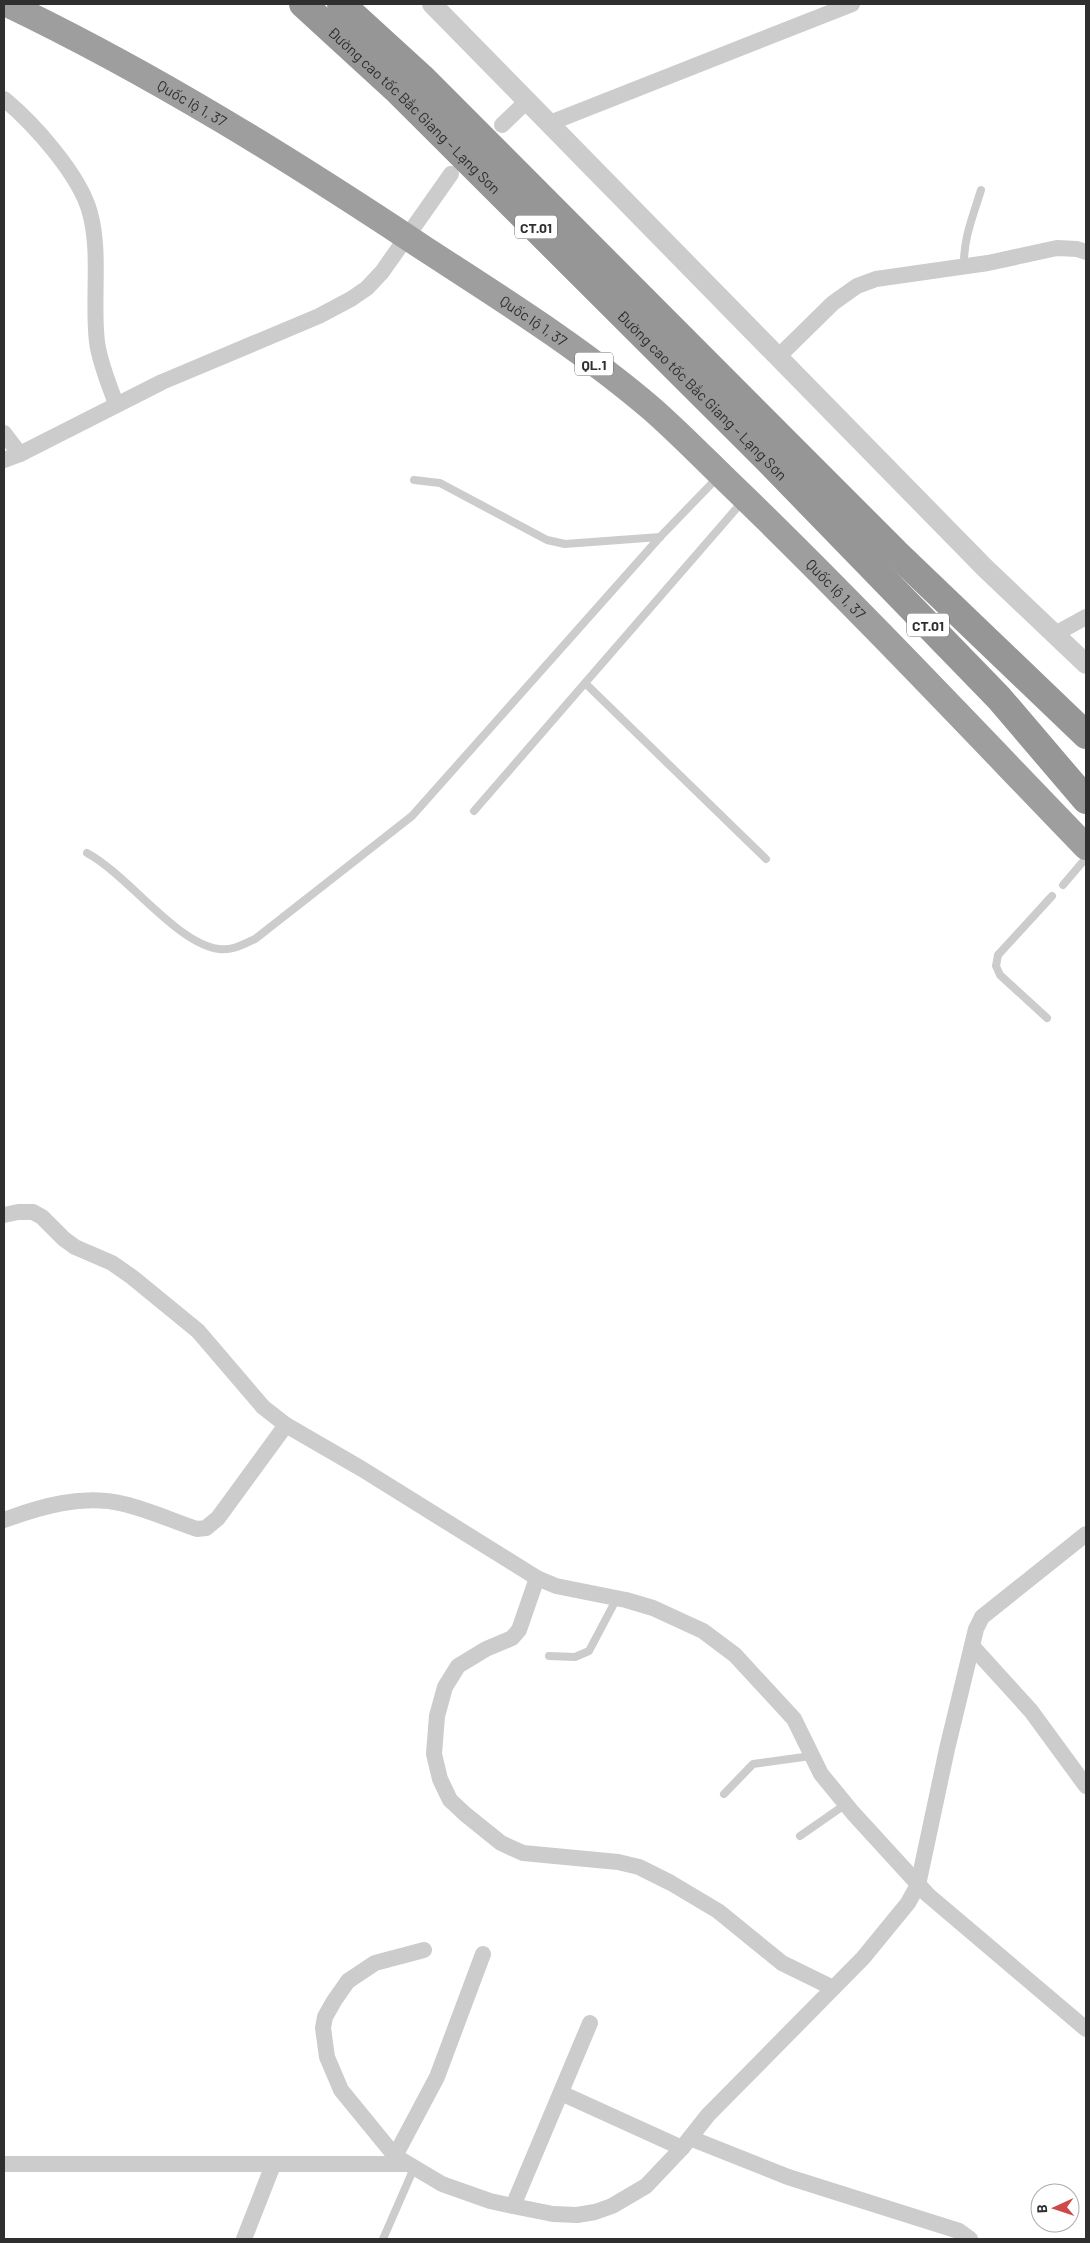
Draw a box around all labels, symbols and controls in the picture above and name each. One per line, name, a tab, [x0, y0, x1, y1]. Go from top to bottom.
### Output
street label: Đường cao tốc Bắc Giang - Lạng Sơn	[325, 23, 505, 197]
street label: Quốc lộ 1, 37	[154, 76, 230, 130]
road number: CT.01	[515, 216, 557, 238]
street label: Quốc lộ 1, 37	[497, 291, 571, 350]
street label: Đường cao tốc Bắc Giang - Lạng Sơn	[614, 306, 791, 484]
road number: QL.1	[575, 352, 613, 376]
street label: Quốc lộ 1, 37	[803, 555, 870, 622]
road number: CT.01	[907, 614, 949, 636]
north arrow	[1030, 2183, 1080, 2233]
text: B	[1033, 2204, 1050, 2213]

